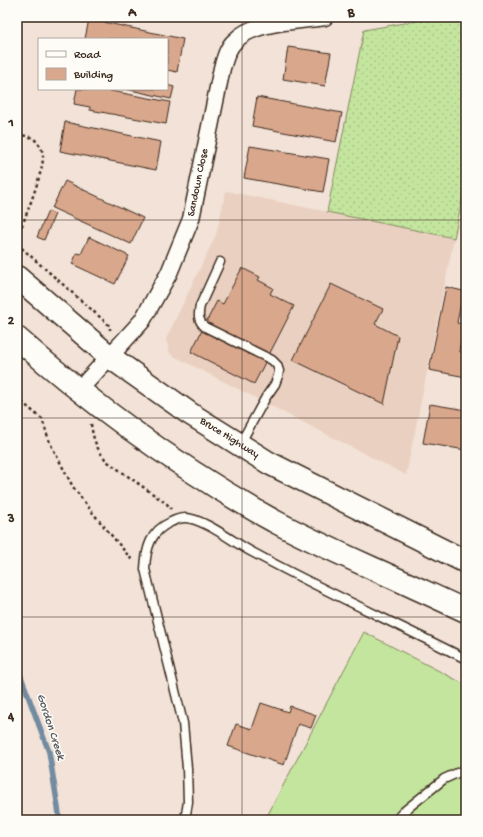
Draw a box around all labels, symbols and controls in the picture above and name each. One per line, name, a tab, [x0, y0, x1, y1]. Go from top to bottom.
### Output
text: A	[127, 6, 137, 21]
text: B	[347, 6, 356, 21]
legend	[38, 38, 168, 90]
text: Road	[74, 49, 101, 63]
text: Building	[73, 69, 113, 83]
text: 1	[7, 116, 14, 131]
street label: Sandown Close	[186, 147, 211, 218]
text: 2	[8, 314, 15, 329]
street label: Bruce Highway	[197, 415, 262, 461]
text: 3	[7, 512, 15, 527]
water label: Gordon Creek	[33, 692, 68, 763]
text: 4	[7, 710, 15, 725]

